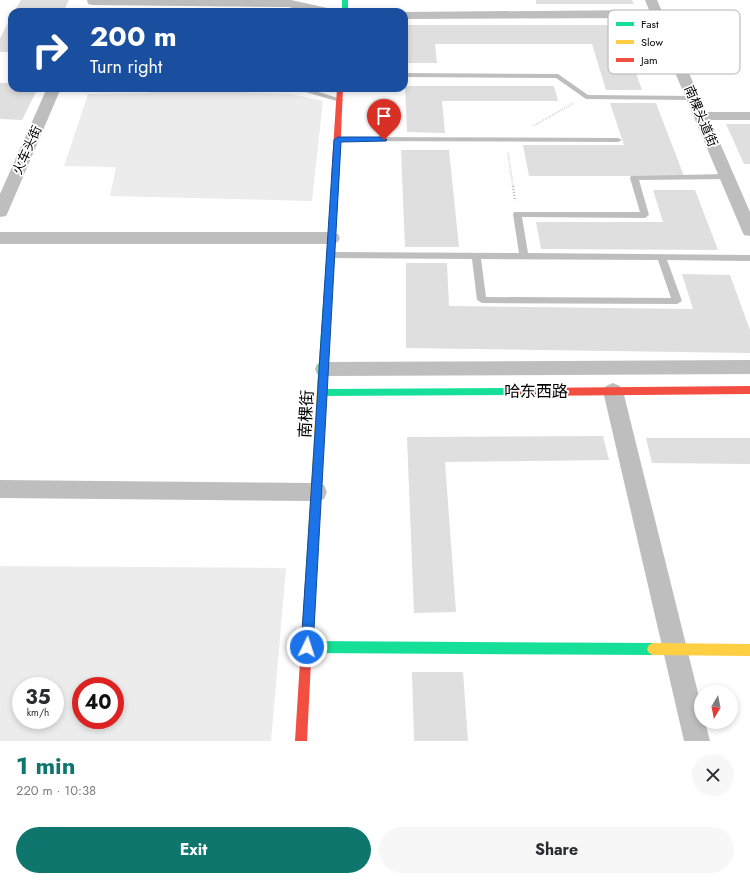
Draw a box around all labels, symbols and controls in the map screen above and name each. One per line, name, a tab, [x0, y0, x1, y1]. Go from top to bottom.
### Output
legend	[608, 10, 740, 74]
text: 200 m	[90, 16, 177, 57]
text: Fast	[641, 16, 659, 32]
icon: right	[24, 24, 76, 76]
text: Slow	[641, 34, 663, 50]
text: Jam	[639, 52, 658, 68]
text: Turn right	[90, 54, 162, 80]
street label: 南棵头道街	[680, 82, 722, 150]
pin	[367, 99, 401, 140]
icon: arrive	[373, 105, 395, 127]
street label: 火车头街	[8, 122, 46, 178]
street label: 哈东西路	[504, 380, 568, 403]
street label: 南棵街	[293, 389, 319, 439]
position arrow	[286, 626, 328, 668]
speed limit sign: 40	[72, 677, 124, 729]
text: 35	[25, 683, 51, 712]
north arrow	[694, 685, 738, 729]
map controls	[694, 685, 738, 729]
text: km/h	[27, 705, 49, 720]
text: 1 min	[16, 748, 76, 783]
button: close	[692, 754, 734, 796]
text: 220 m · 10:38	[16, 781, 96, 800]
button: Exit	[16, 827, 371, 873]
button: Share	[379, 827, 734, 873]

